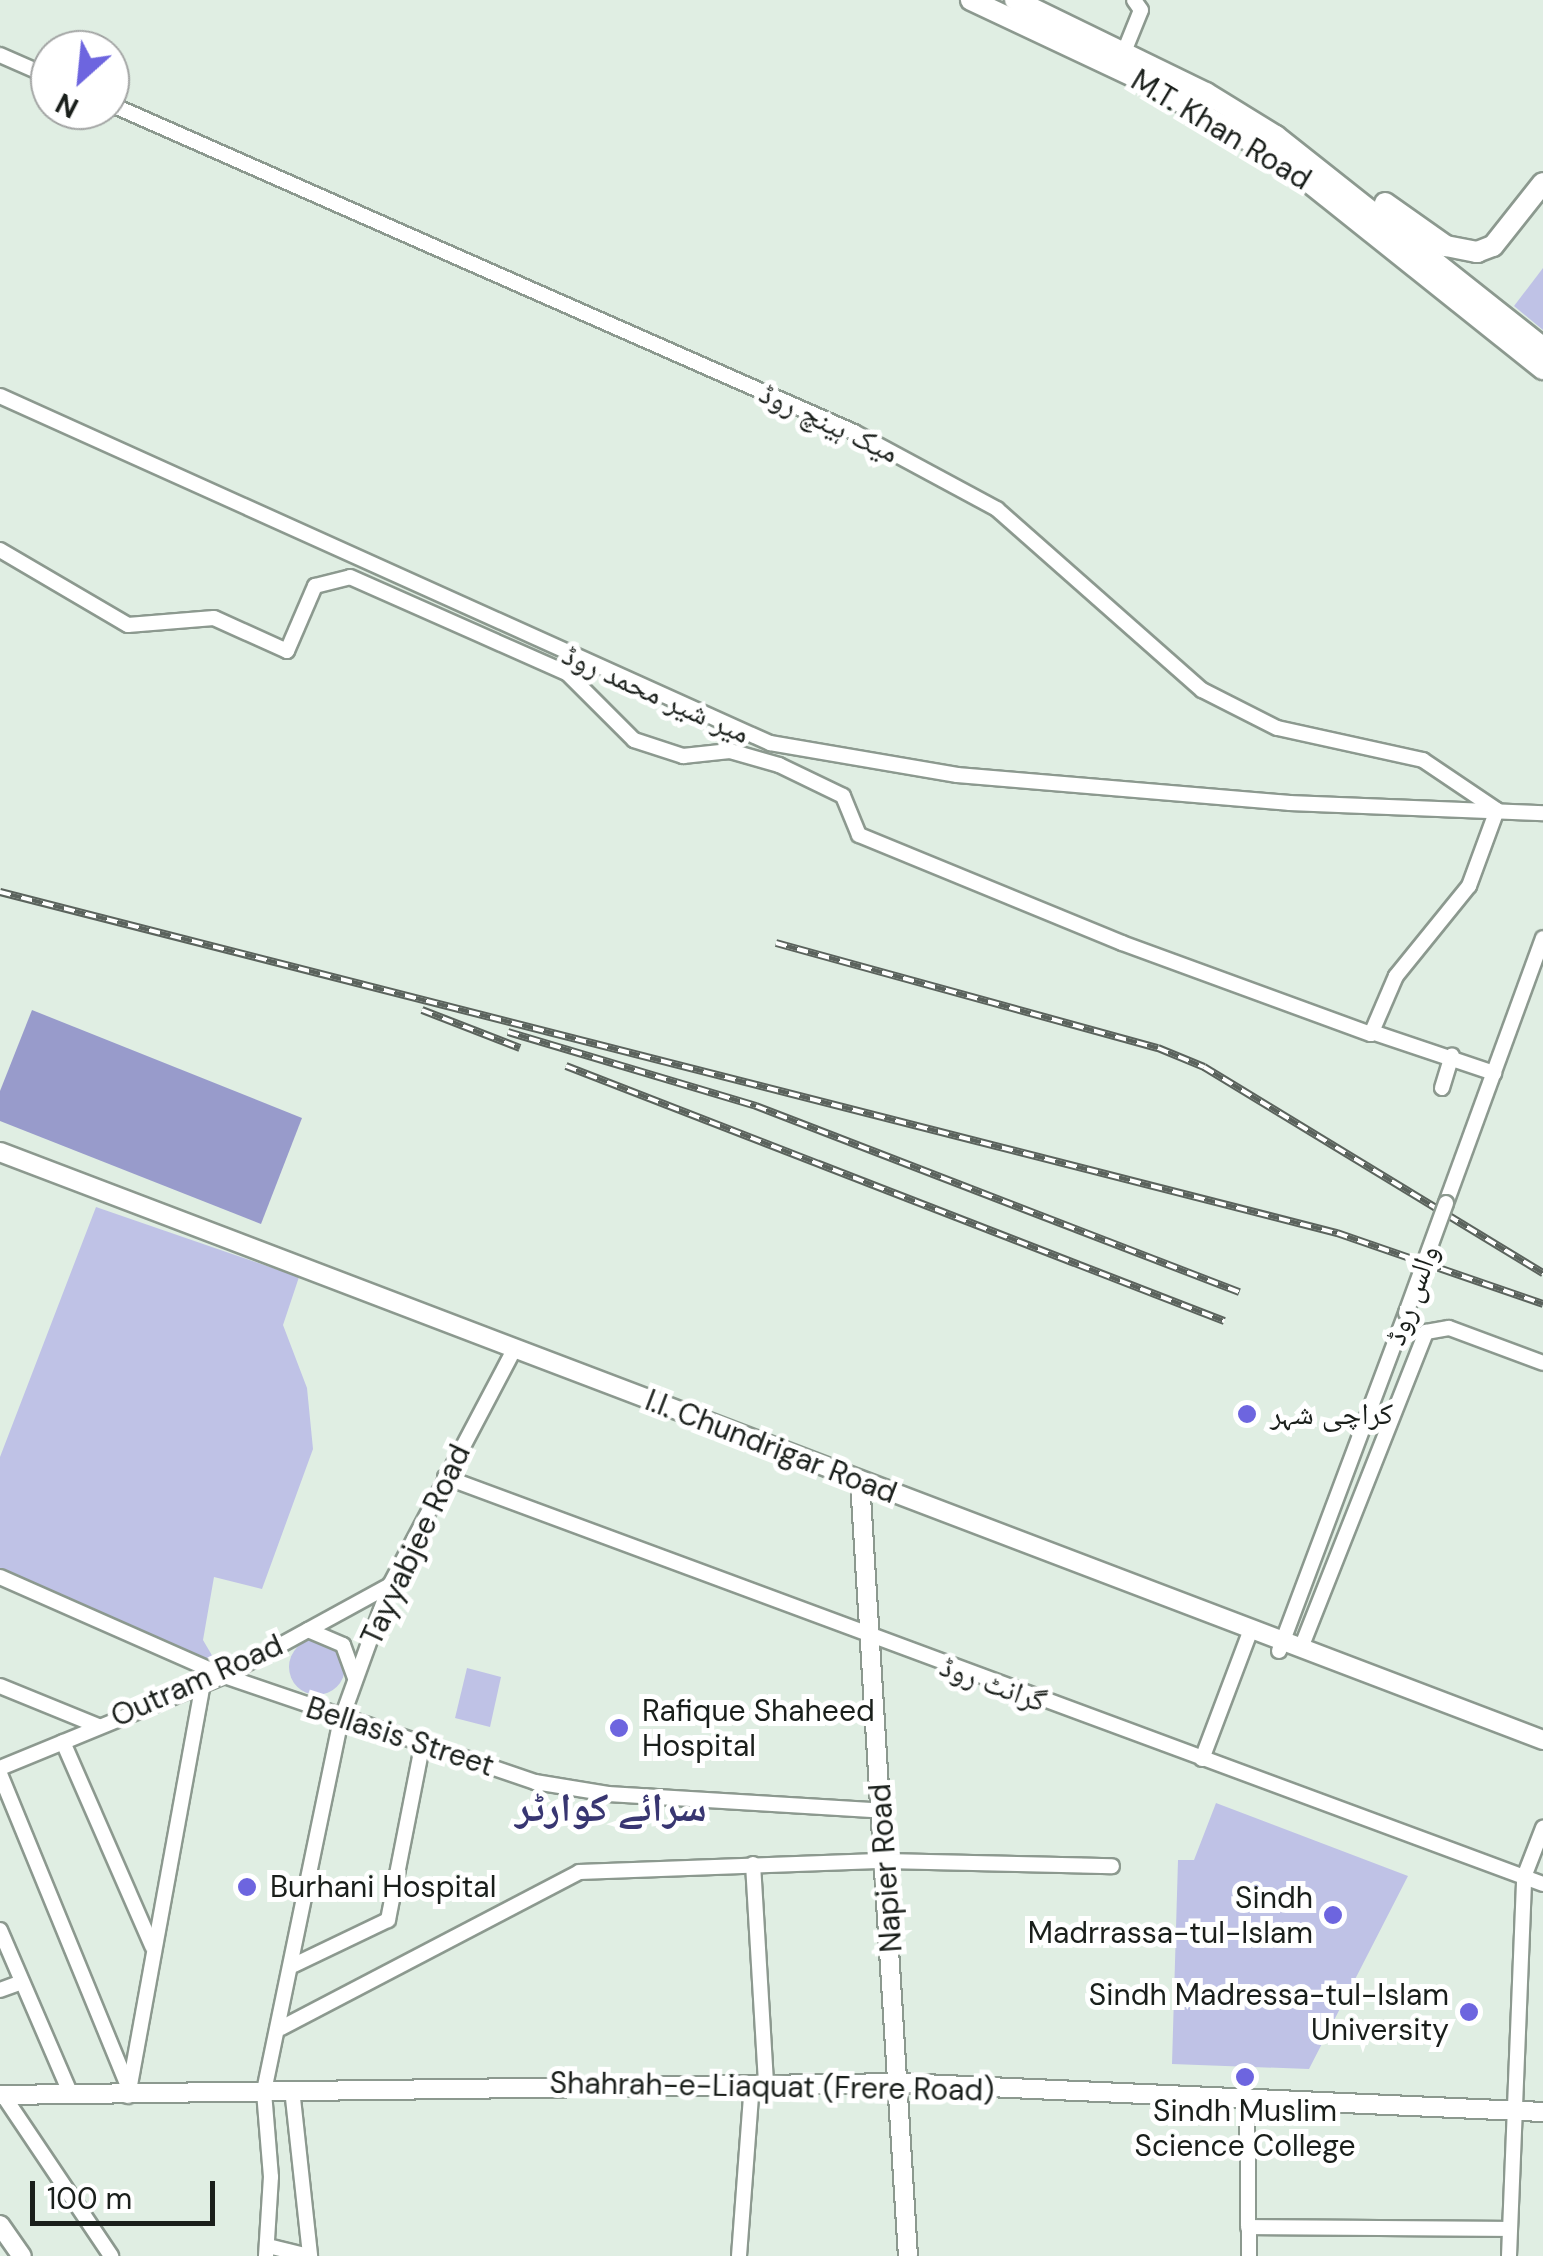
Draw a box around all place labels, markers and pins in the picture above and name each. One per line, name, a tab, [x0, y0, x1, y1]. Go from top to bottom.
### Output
place label: کراچی شہر	[1270, 1396, 1393, 1432]
marker: کراچی شہر	[1234, 1401, 1260, 1427]
place label: Rafique Shaheed Hospital	[642, 1693, 875, 1764]
marker: Rafique Shaheed Hospital	[606, 1715, 632, 1741]
place label: Burhani Hospital	[270, 1869, 496, 1905]
marker: Burhani Hospital	[234, 1874, 260, 1900]
place label: Sindh Madrrassa-tul-Islam	[1028, 1880, 1313, 1950]
marker: Sindh Madrrassa-tul-Islam	[1322, 1904, 1344, 1926]
place label: Sindh Madressa-tul-Islam University	[1089, 1977, 1449, 2048]
marker: Sindh Madressa-tul-Islam University	[1458, 2001, 1480, 2023]
marker: Sindh Muslim Science College	[1234, 2066, 1256, 2088]
place label: Sindh Muslim Science College	[1134, 2093, 1356, 2164]

